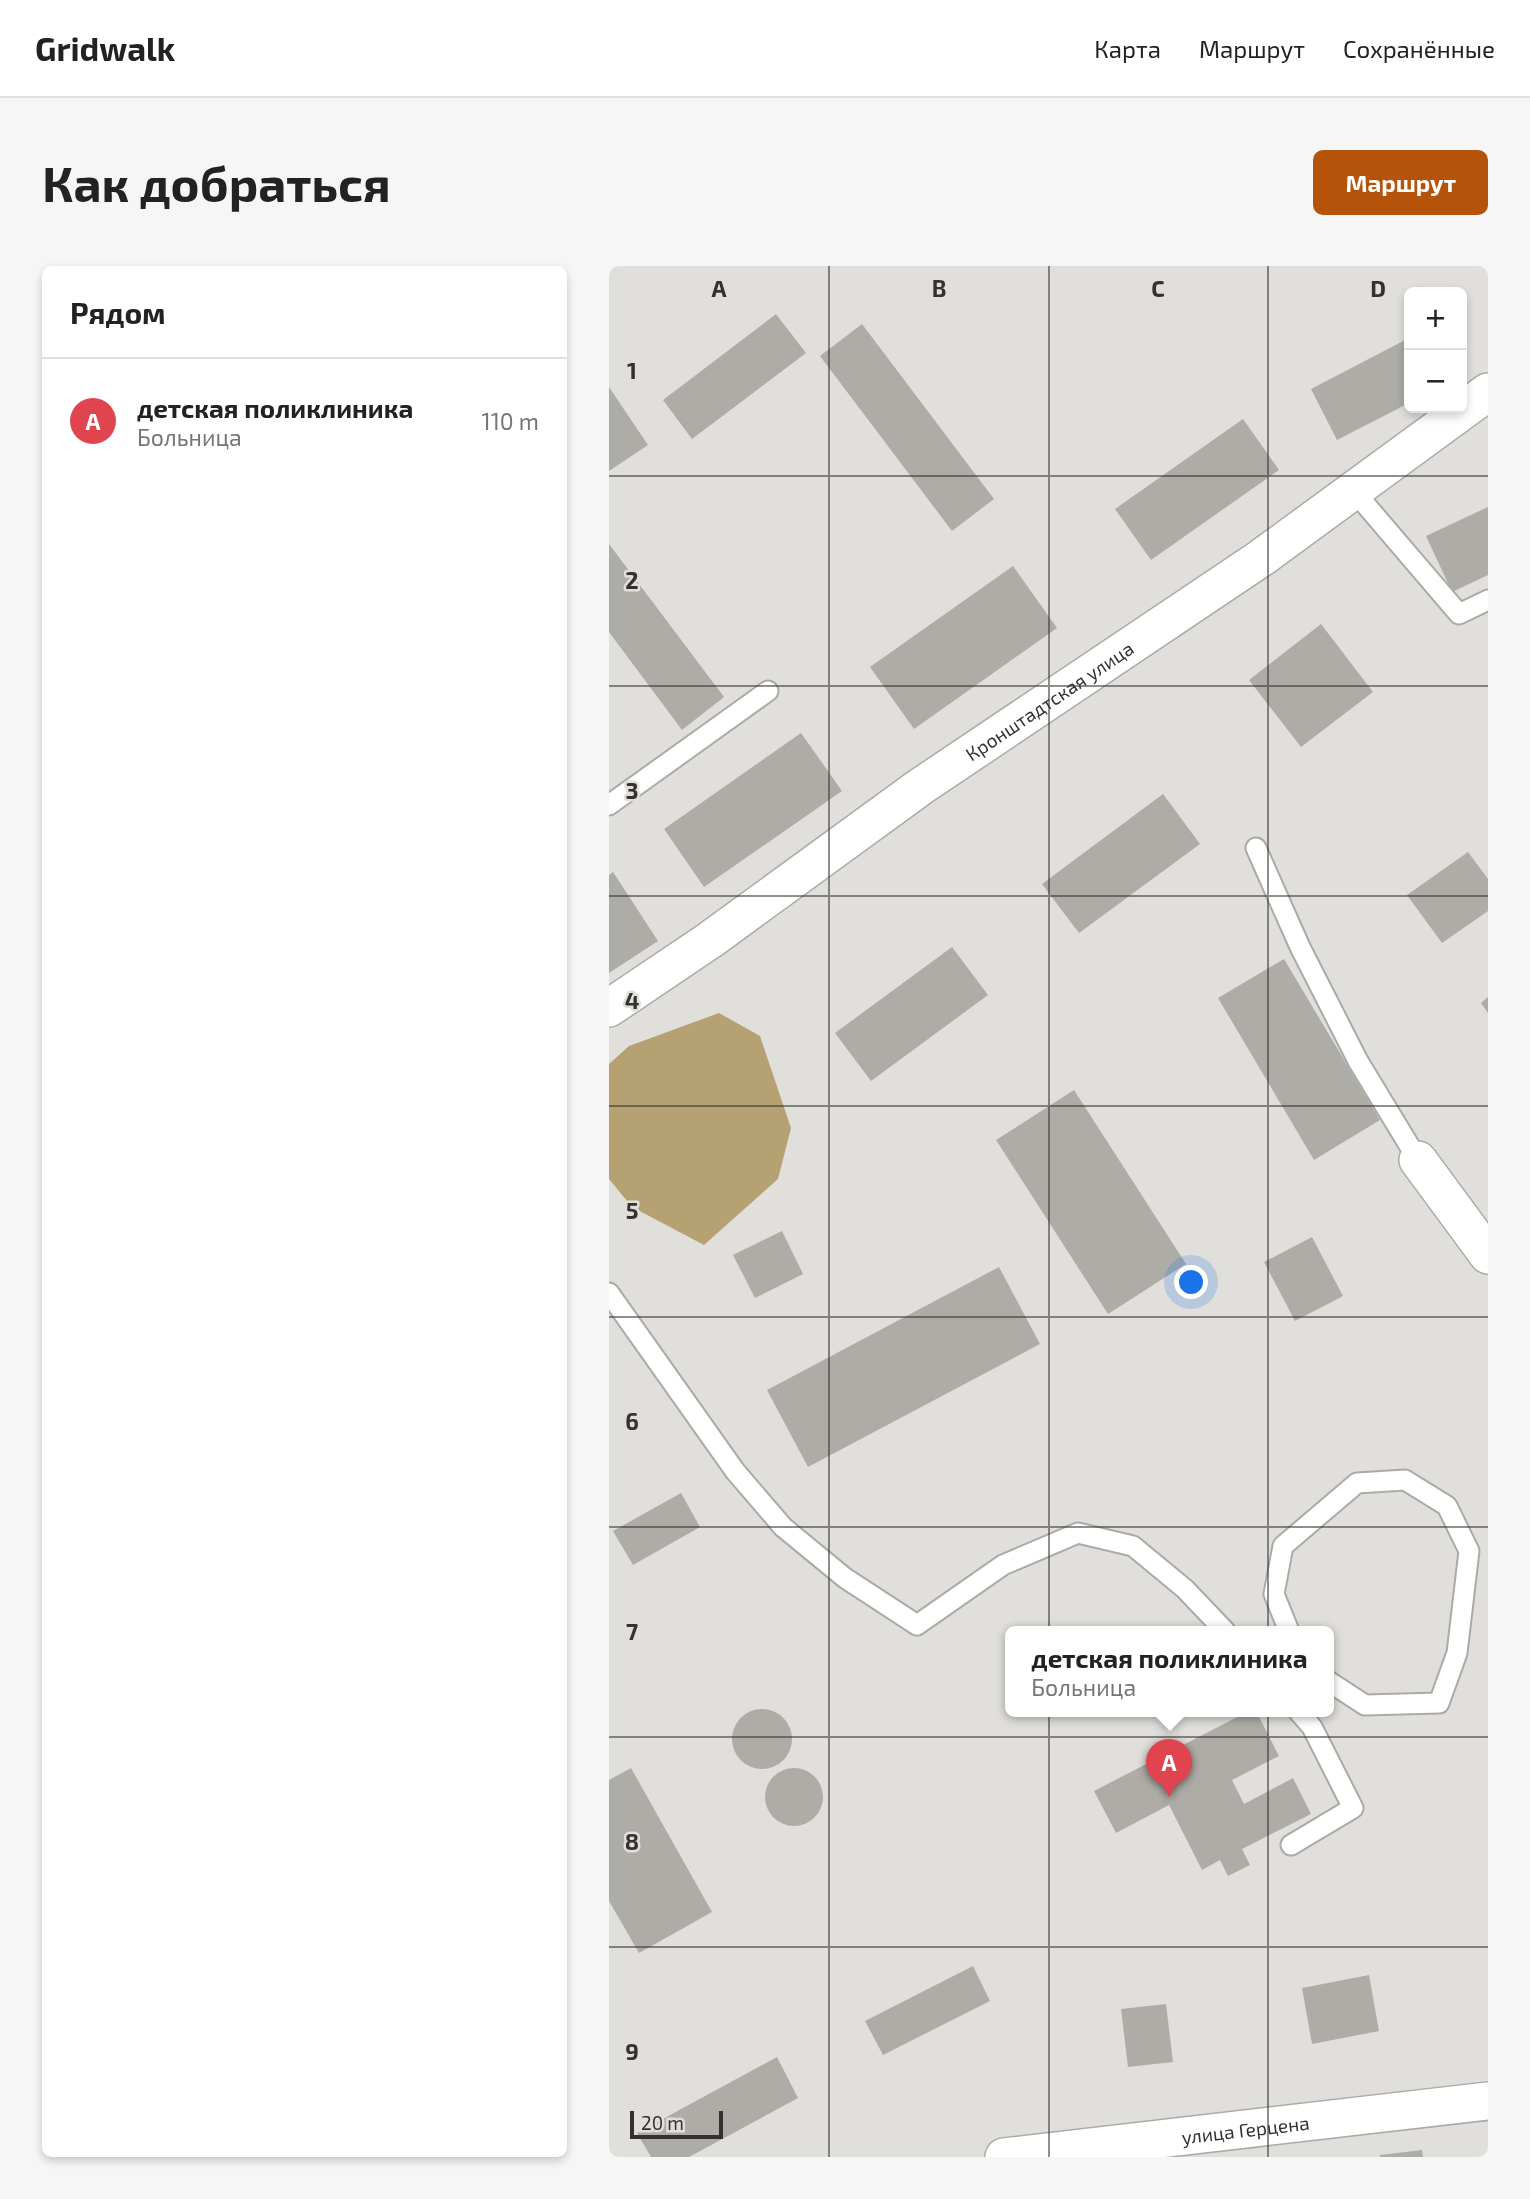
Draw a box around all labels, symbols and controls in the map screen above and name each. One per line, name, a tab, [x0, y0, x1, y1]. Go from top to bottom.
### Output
text: Gridwalk	[35, 28, 175, 68]
text: Карта	[1094, 34, 1161, 63]
text: Маршрут	[1199, 34, 1305, 63]
text: Сохранённые	[1343, 34, 1495, 63]
button: Маршрут	[1313, 150, 1488, 215]
text: Как добраться	[42, 153, 391, 212]
text: A	[711, 274, 727, 302]
text: B	[932, 274, 946, 302]
text: C	[1151, 274, 1165, 302]
text: D	[1370, 274, 1386, 302]
map controls	[1404, 287, 1467, 413]
button: +	[1404, 287, 1467, 350]
text: Рядом	[70, 294, 166, 330]
button: −	[1404, 350, 1467, 413]
text: 1	[627, 356, 637, 384]
text: детская поликлиника	[137, 392, 413, 423]
text: A	[85, 407, 101, 435]
text: 110 m	[482, 407, 539, 435]
text: Больница	[137, 423, 242, 451]
text: 2	[625, 566, 639, 594]
street label: Кронштадтская улица	[961, 636, 1137, 765]
text: 3	[625, 776, 639, 804]
text: 4	[625, 986, 639, 1014]
text: 5	[626, 1196, 638, 1224]
your location	[1174, 1265, 1208, 1299]
text: 6	[625, 1407, 639, 1435]
text: 7	[626, 1617, 638, 1645]
popup	[1005, 1626, 1334, 1717]
text: детская поликлиника	[1031, 1642, 1308, 1673]
text: Больница	[1031, 1673, 1136, 1701]
pin: A	[1146, 1739, 1192, 1797]
text: 8	[625, 1827, 639, 1855]
text: 9	[625, 2037, 639, 2065]
scale bar	[630, 2108, 723, 2140]
street label: улица Герцена	[1180, 2110, 1311, 2149]
text: 20 m	[641, 2111, 684, 2134]

